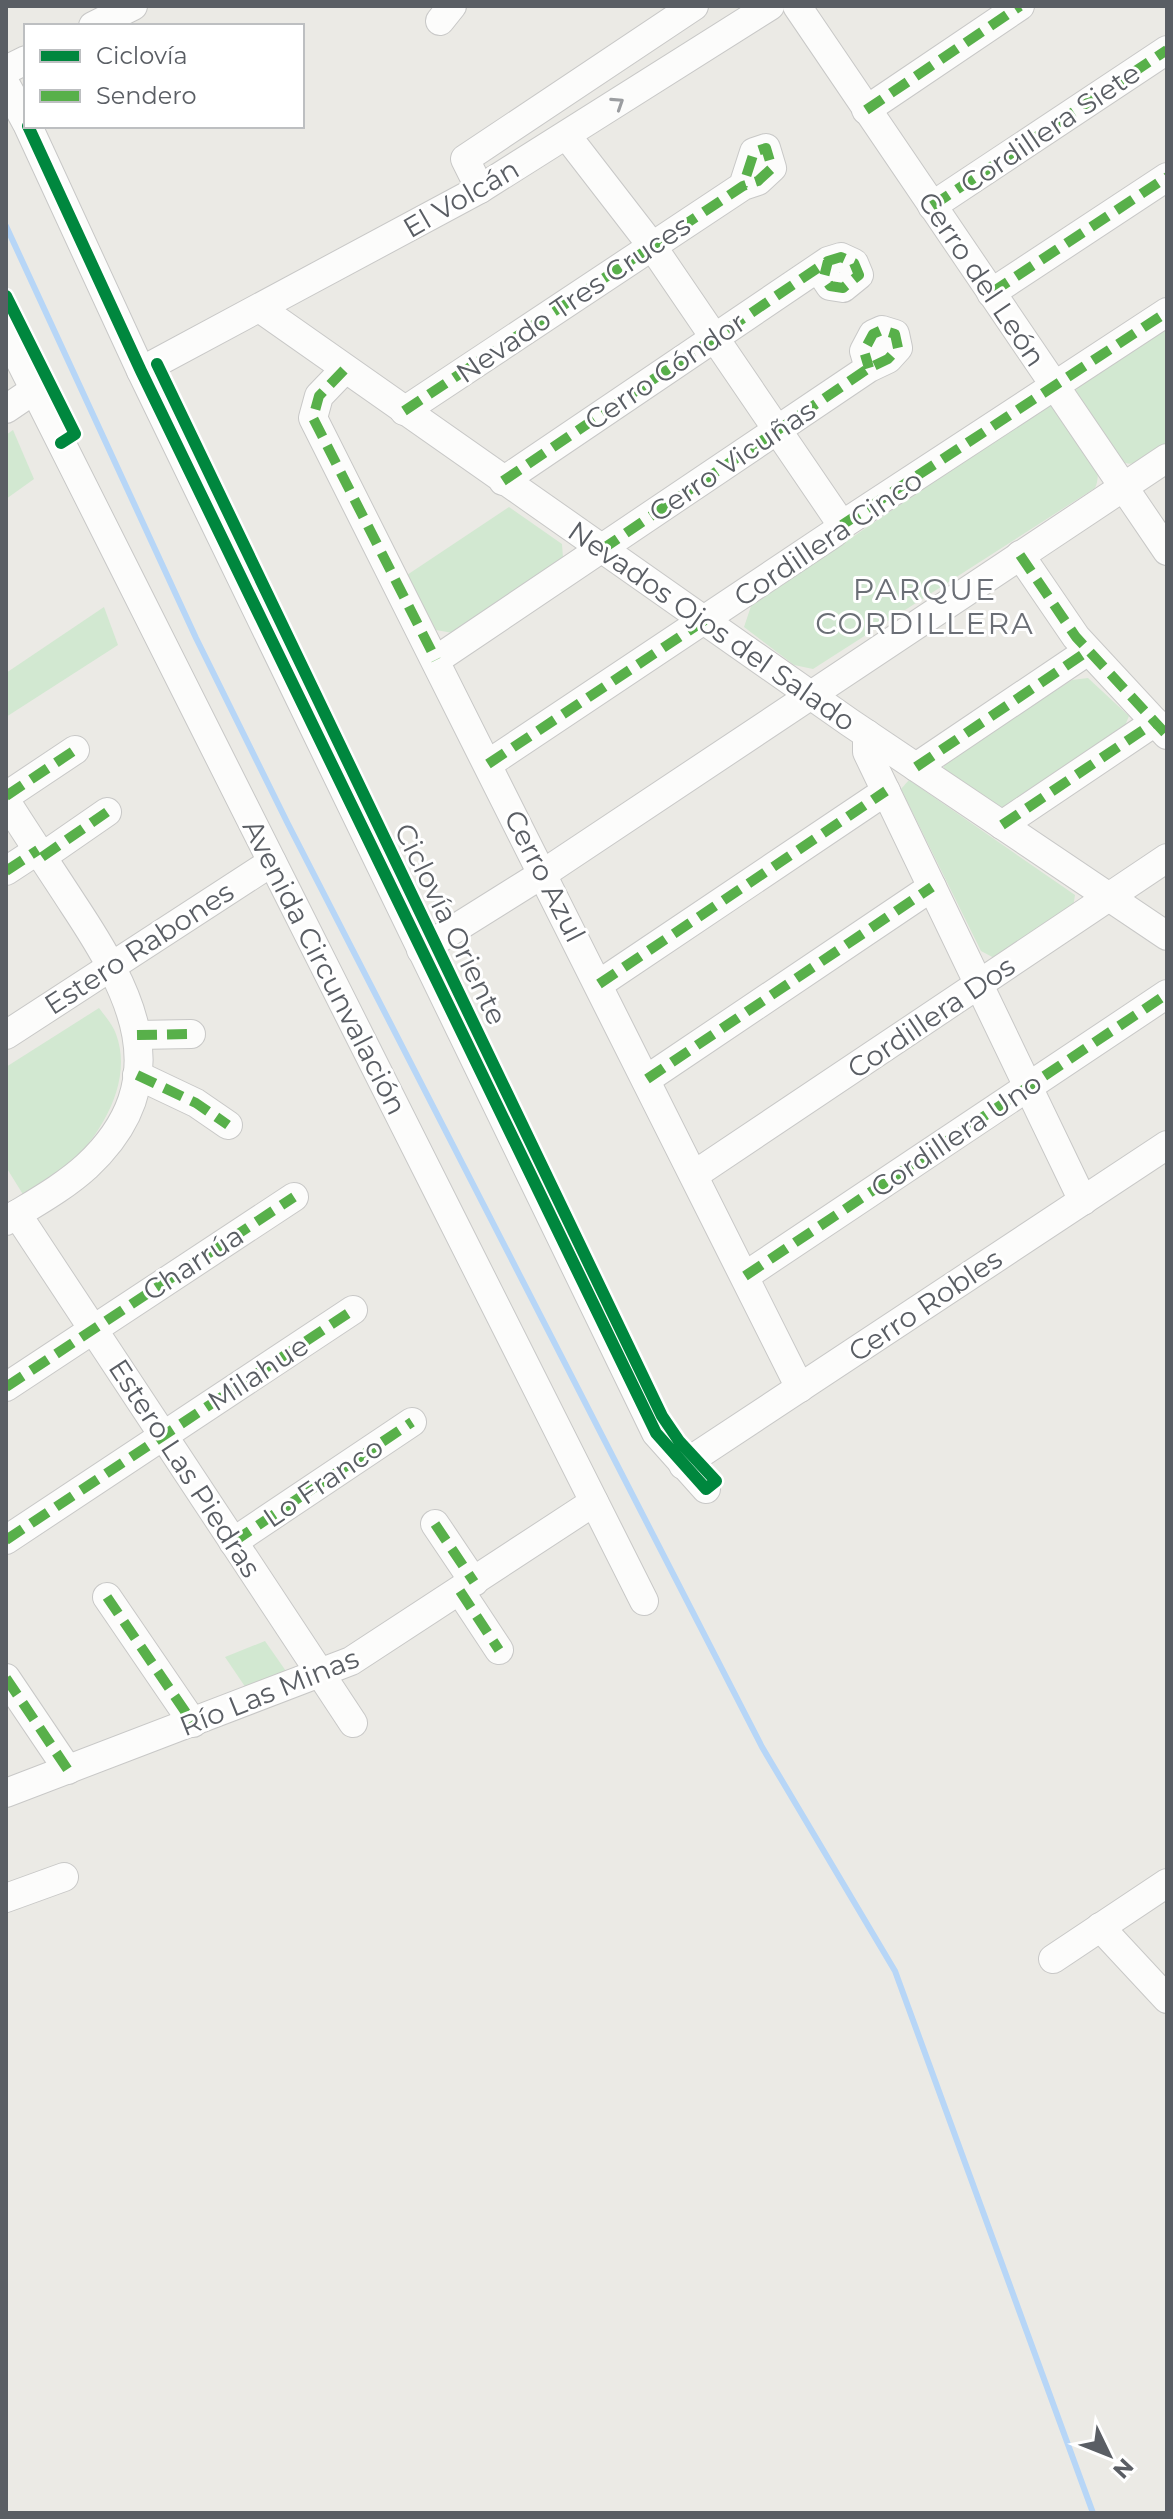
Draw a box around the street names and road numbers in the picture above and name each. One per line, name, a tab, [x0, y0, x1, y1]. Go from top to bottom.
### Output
street label: Cordillera Siete	[954, 55, 1146, 201]
street label: El Volcán	[397, 151, 525, 245]
street label: Cerro del León	[911, 185, 1053, 373]
street label: Nevado Tres Cruces	[450, 208, 696, 390]
street label: Cerro Cóndor	[578, 305, 752, 437]
street label: Cerro Vicuñas	[642, 393, 822, 529]
street label: Cordillera Cinco	[728, 463, 928, 613]
street label: Nevados Ojos del Salado	[562, 514, 862, 738]
street label: Cerro Azul	[497, 804, 593, 948]
street label: Avenida Circunvalación	[236, 814, 414, 1120]
street label: Ciclovía Oriente	[388, 818, 514, 1030]
street label: Estero Rabones	[38, 874, 240, 1022]
street label: Cordillera Dos	[841, 949, 1021, 1085]
street label: Cordillera Uno	[864, 1065, 1048, 1205]
street label: Charrúa	[136, 1218, 250, 1308]
street label: Cerro Robles	[842, 1241, 1008, 1369]
street label: Milahue	[201, 1328, 315, 1418]
street label: Estero Las Piedras	[102, 1352, 268, 1584]
street label: Lo Franco	[257, 1430, 389, 1534]
street label: Río Las Minas	[175, 1641, 363, 1743]

